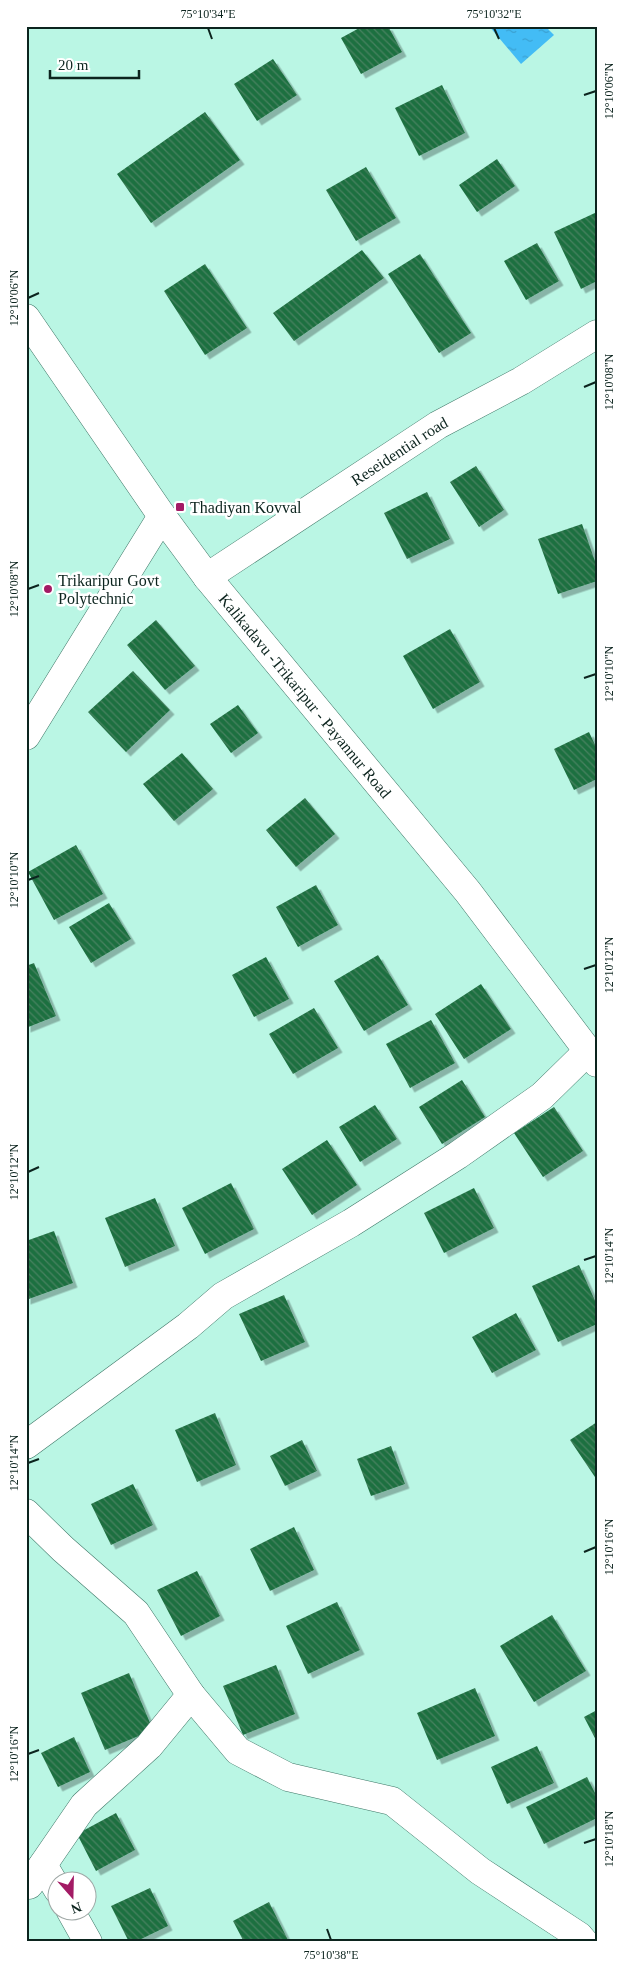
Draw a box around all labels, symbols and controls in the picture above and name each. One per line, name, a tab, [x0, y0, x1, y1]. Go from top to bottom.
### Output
text: 75°10'34"E	[180, 7, 236, 21]
text: 75°10'32"E	[466, 7, 522, 21]
scale bar	[50, 48, 139, 80]
text: 20 m	[58, 57, 89, 73]
text: 12°10'06"N	[602, 62, 616, 119]
text: 12°10'06"N	[7, 269, 21, 326]
text: 12°10'08"N	[602, 353, 616, 410]
street label: Reseidential road	[348, 413, 450, 488]
place label: Thadiyan Kovval	[190, 499, 302, 517]
marker: Thadiyan Kovval	[174, 501, 186, 513]
text: 12°10'08"N	[7, 560, 21, 617]
place label: Trikaripur Govt Polytechnic	[58, 572, 160, 608]
marker: Trikaripur Govt Polytechnic	[42, 583, 54, 595]
street label: Kalikadavu -Trikaripur - Payannur Road	[216, 590, 395, 801]
text: 12°10'10"N	[602, 645, 616, 702]
text: 12°10'10"N	[7, 851, 21, 908]
text: 12°10'12"N	[602, 936, 616, 993]
text: 12°10'12"N	[7, 1143, 21, 1200]
text: 12°10'14"N	[602, 1227, 616, 1284]
text: 12°10'14"N	[7, 1434, 21, 1491]
text: 12°10'16"N	[602, 1518, 616, 1575]
text: 12°10'16"N	[7, 1725, 21, 1782]
text: 12°10'18"N	[602, 1810, 616, 1867]
north arrow	[48, 1870, 98, 1920]
text: N	[69, 1899, 84, 1917]
text: 75°10'38"E	[303, 1948, 359, 1962]

